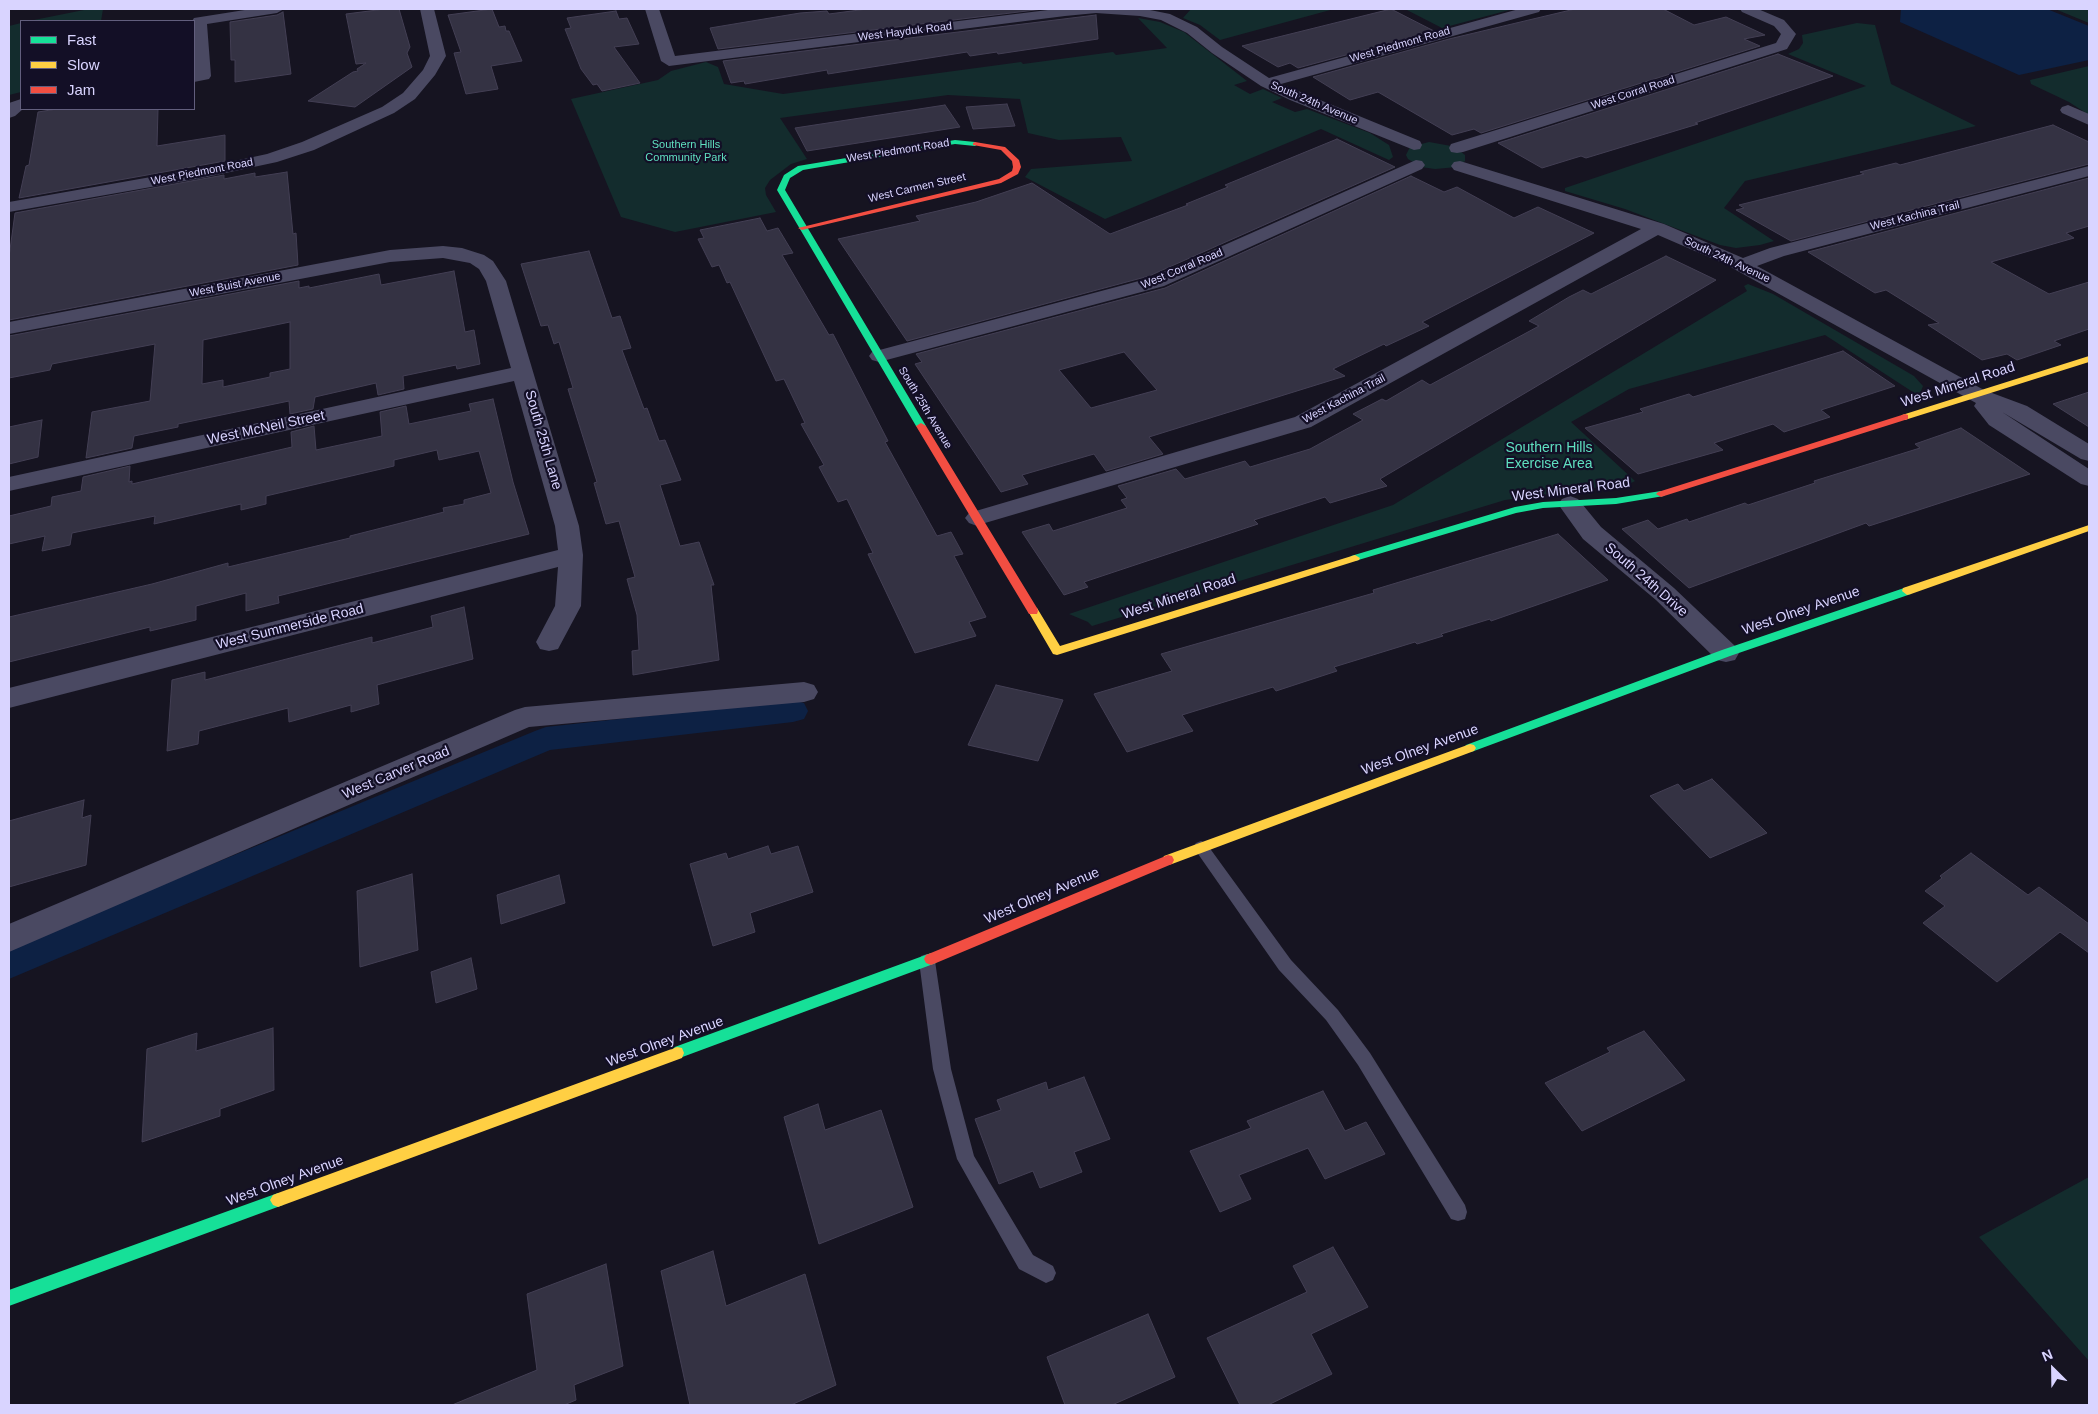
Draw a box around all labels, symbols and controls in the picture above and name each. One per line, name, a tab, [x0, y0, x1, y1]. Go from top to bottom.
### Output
legend	[20, 20, 195, 110]
street label: West Hayduk Road	[857, 20, 953, 44]
street label: West Piedmont Road	[1348, 24, 1452, 66]
text: Fast	[67, 31, 96, 48]
text: Slow	[67, 56, 100, 73]
street label: West Corral Road	[1589, 73, 1677, 113]
street label: South 24th Avenue	[1268, 79, 1360, 127]
text: Jam	[67, 81, 95, 98]
street label: West Piedmont Road	[846, 136, 950, 166]
park label: Southern Hills Community Park	[645, 138, 727, 164]
street label: West Piedmont Road	[150, 156, 254, 188]
street label: West Carmen Street	[867, 170, 967, 206]
street label: West Kachina Trail	[1869, 199, 1961, 233]
street label: South 24th Avenue	[1682, 234, 1772, 286]
street label: West Corral Road	[1139, 246, 1225, 292]
street label: West Buist Avenue	[188, 270, 282, 300]
street label: West Mineral Road	[1899, 359, 2017, 411]
street label: South 25th Avenue	[895, 365, 955, 451]
street label: West Kachina Trail	[1300, 372, 1388, 426]
street label: South 25th Lane	[521, 388, 565, 492]
street label: West McNeil Street	[206, 407, 326, 449]
park label: Southern Hills Exercise Area	[1505, 440, 1593, 472]
street label: West Mineral Road	[1511, 474, 1631, 506]
street label: South 24th Drive	[1601, 539, 1691, 621]
street label: West Mineral Road	[1120, 571, 1238, 623]
street label: West Olney Avenue	[1740, 583, 1862, 639]
street label: West Summerside Road	[214, 601, 366, 653]
street label: West Olney Avenue	[1359, 721, 1481, 779]
street label: West Carver Road	[340, 743, 452, 803]
street label: West Olney Avenue	[982, 864, 1102, 928]
street label: West Olney Avenue	[604, 1013, 726, 1071]
street label: West Olney Avenue	[224, 1152, 346, 1210]
north arrow	[2028, 1344, 2078, 1394]
text: N	[2039, 1346, 2055, 1365]

